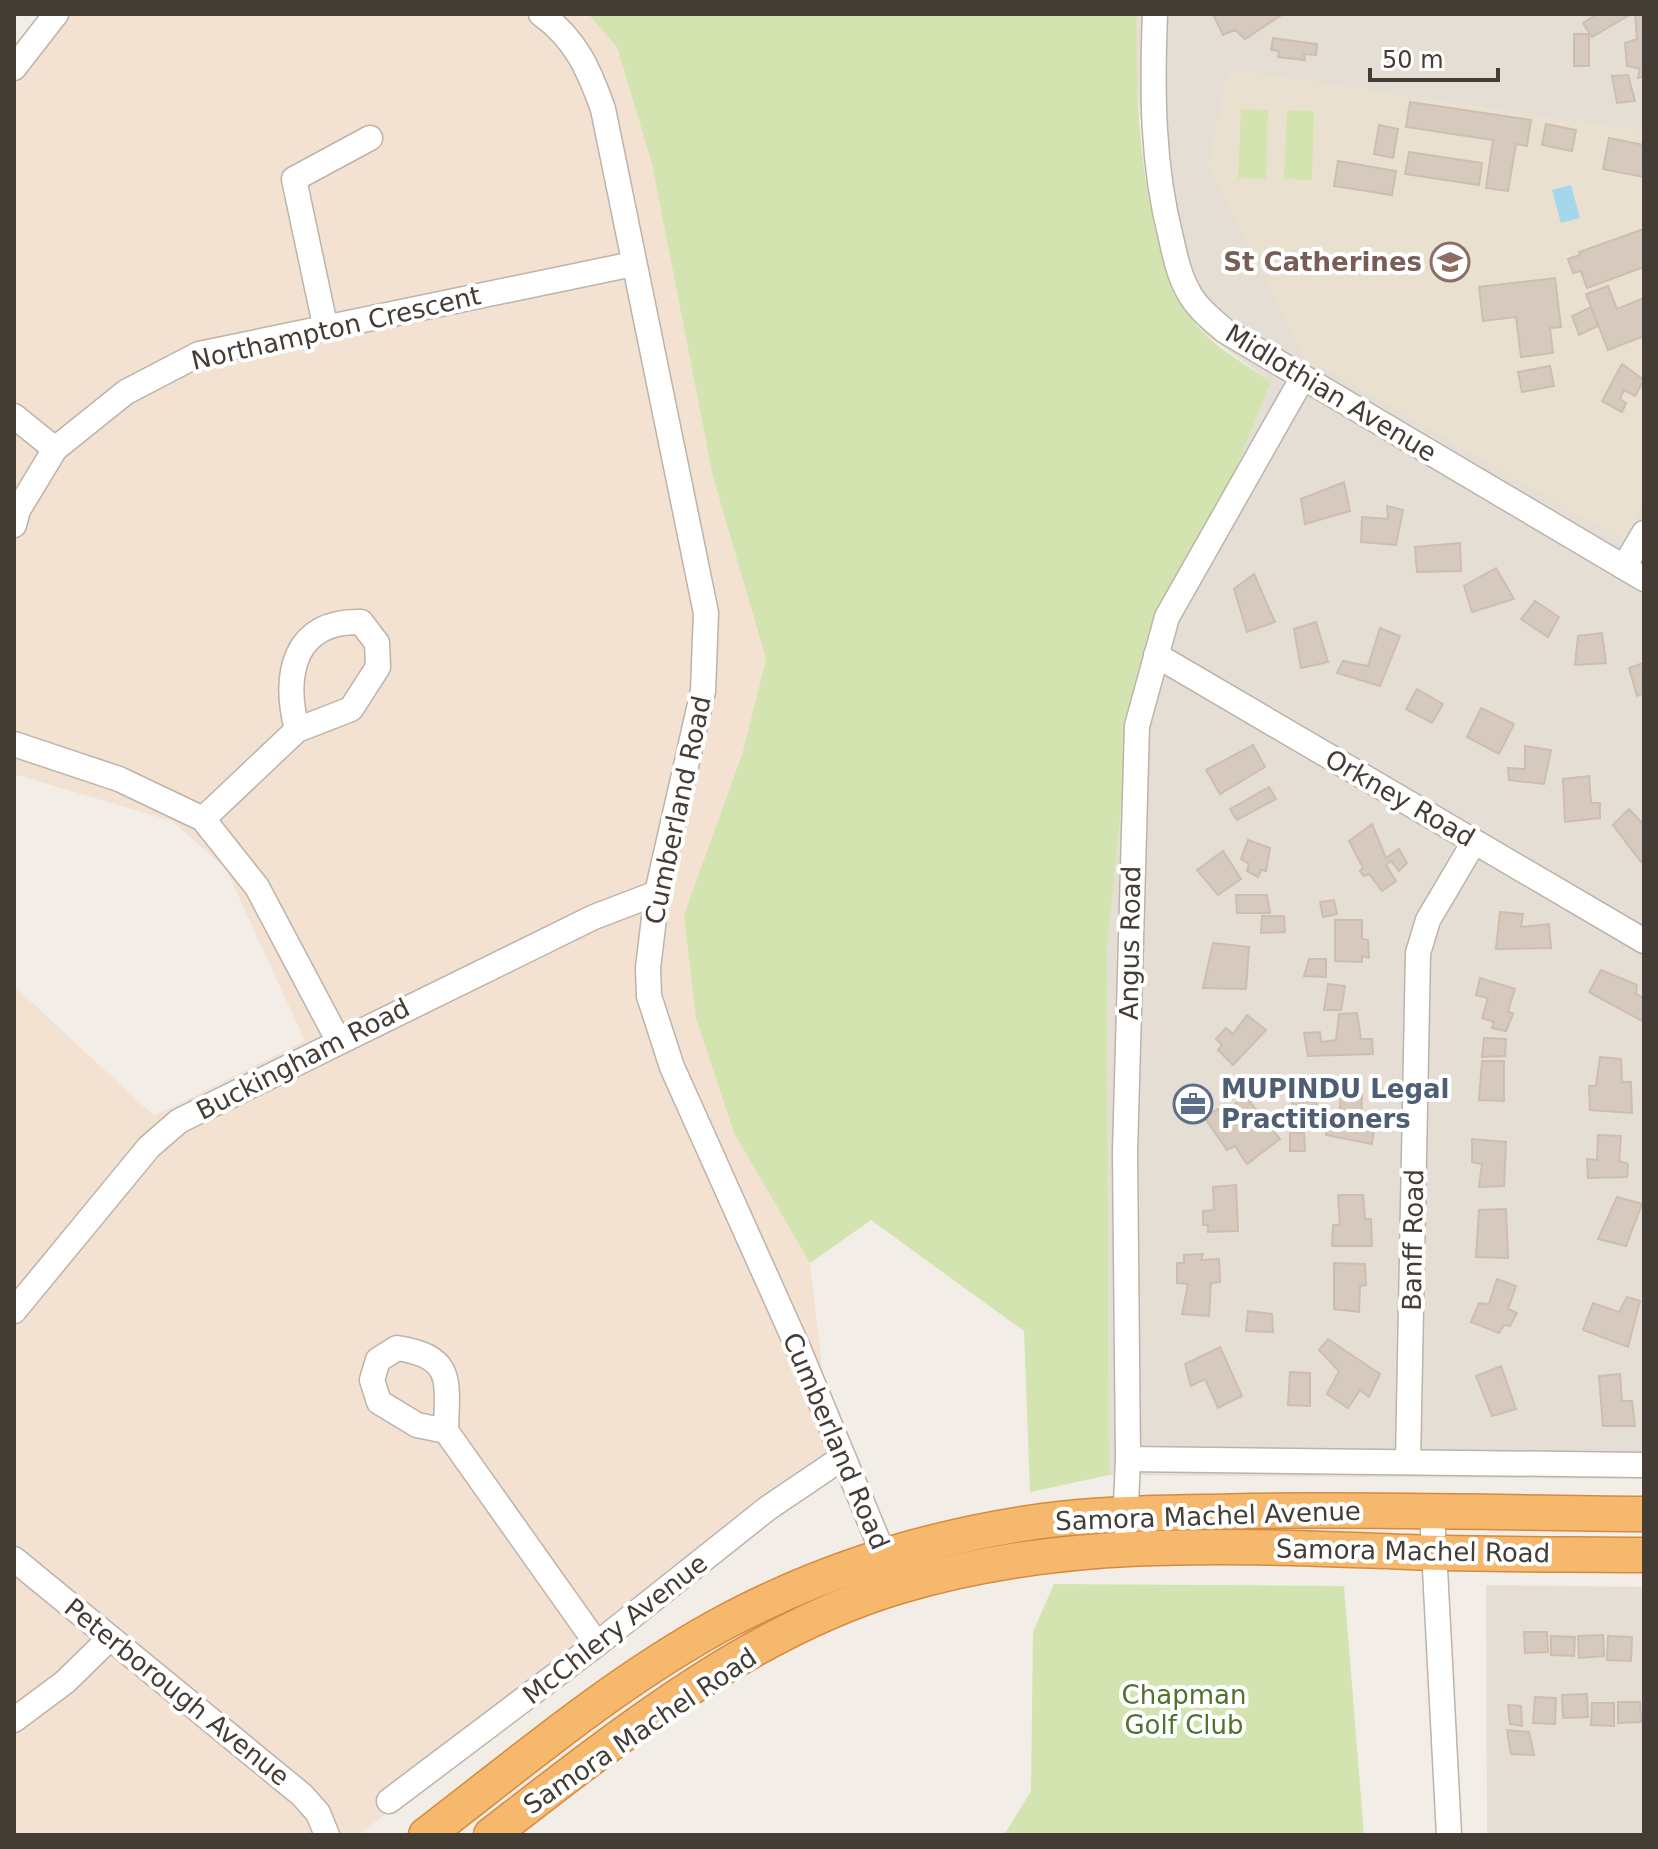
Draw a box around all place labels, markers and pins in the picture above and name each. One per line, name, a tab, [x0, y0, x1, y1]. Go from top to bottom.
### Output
school or university icon: St Catherines	[1429, 241, 1471, 283]
place label: St Catherines	[1223, 247, 1422, 277]
place label: MUPINDU Legal Practitioners	[1221, 1074, 1450, 1134]
office icon: MUPINDU Legal Practitioners	[1172, 1083, 1214, 1125]

